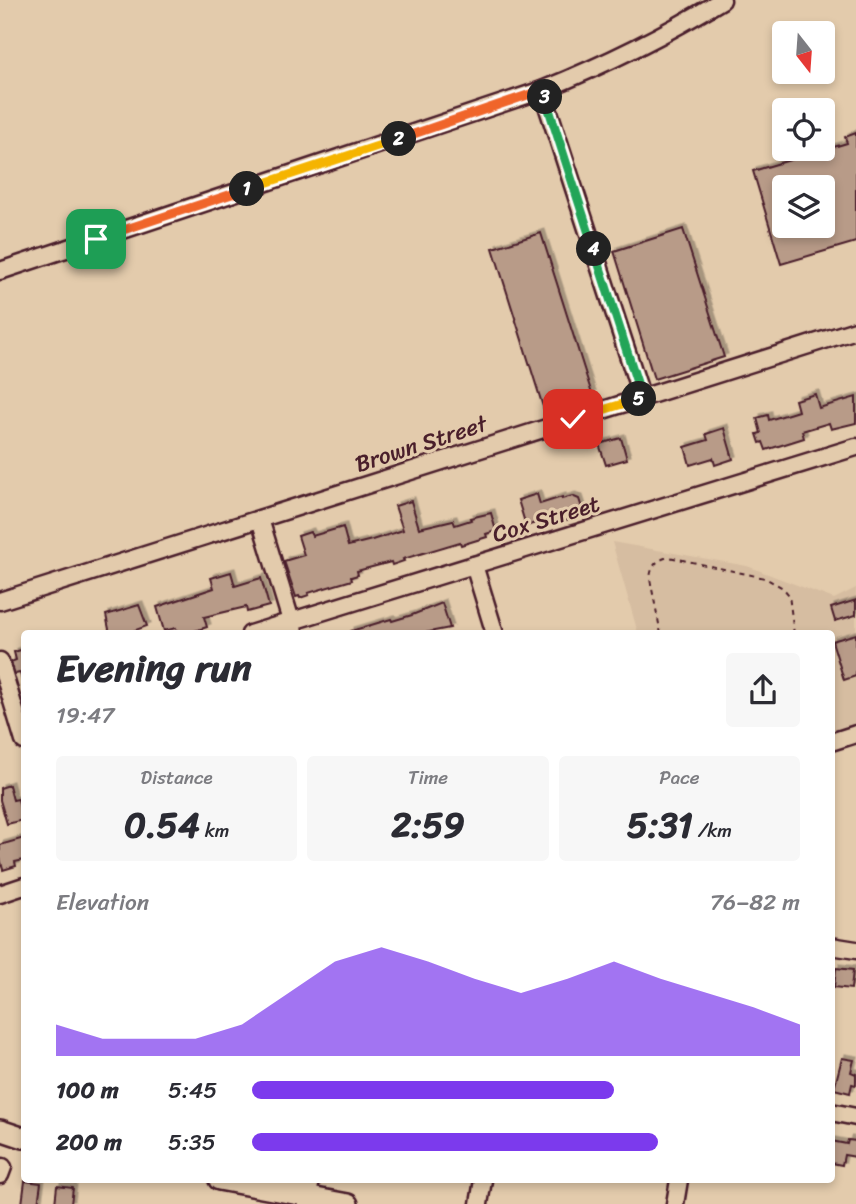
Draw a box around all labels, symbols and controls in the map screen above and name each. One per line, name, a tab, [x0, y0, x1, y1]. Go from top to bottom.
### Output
north arrow	[772, 21, 835, 84]
map controls	[772, 21, 835, 238]
pin: 3	[528, 80, 562, 114]
text: 3	[539, 80, 550, 113]
button: locate	[772, 98, 835, 161]
pin: 2	[382, 122, 416, 156]
text: 2	[393, 122, 404, 155]
pin: 1	[230, 172, 264, 206]
text: 1	[242, 172, 251, 205]
button: layers	[772, 175, 835, 238]
pin	[66, 209, 126, 269]
icon: arrive	[77, 220, 115, 258]
pin: 4	[576, 232, 612, 266]
text: 4	[588, 232, 599, 265]
pin: 5	[622, 382, 656, 416]
text: 5	[633, 382, 644, 415]
pin	[543, 389, 603, 449]
icon: check	[554, 400, 592, 438]
street label: Brown Street	[350, 403, 494, 485]
street label: Cox Street	[487, 483, 605, 555]
text: Evening run	[56, 635, 252, 702]
button: share	[726, 653, 800, 727]
text: 19:47	[56, 695, 114, 736]
text: Distance	[141, 761, 213, 794]
text: Time	[408, 761, 448, 794]
text: Pace	[659, 761, 699, 794]
text: 0.54	[124, 794, 200, 856]
text: 2:59	[391, 794, 465, 856]
text: 5:31	[627, 794, 693, 856]
text: km	[200, 814, 229, 847]
text: /km	[693, 814, 732, 847]
text: Elevation	[56, 882, 149, 923]
text: 76–82 m	[710, 882, 800, 923]
text: 100 m	[56, 1070, 119, 1111]
text: 5:45	[168, 1070, 217, 1111]
text: 200 m	[56, 1122, 122, 1163]
text: 5:35	[168, 1122, 216, 1163]

